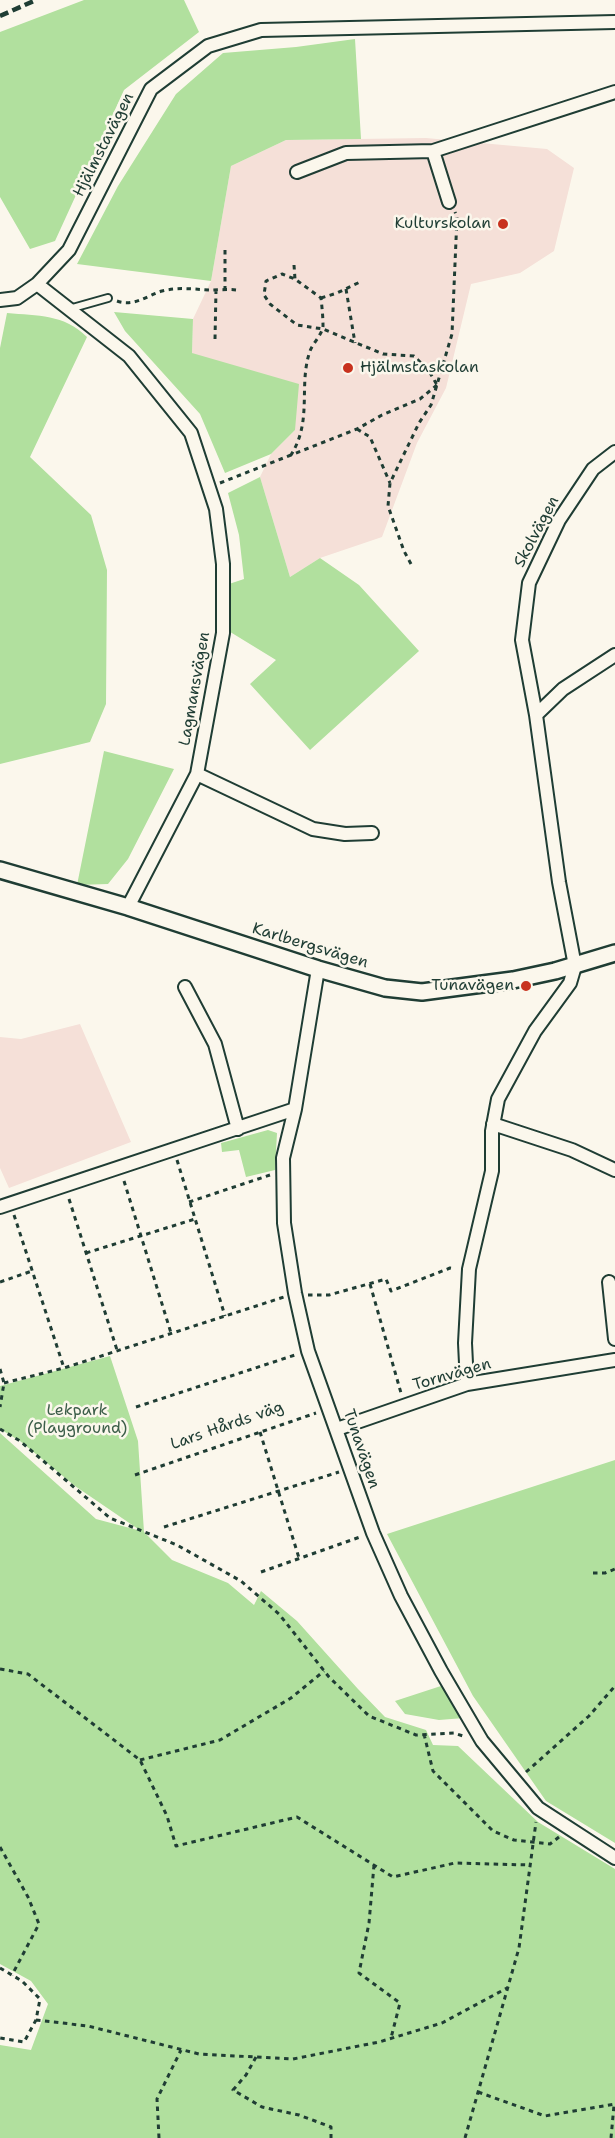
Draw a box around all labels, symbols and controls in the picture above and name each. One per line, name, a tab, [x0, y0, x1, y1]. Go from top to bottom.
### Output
street label: Hjälmstavägen	[69, 90, 139, 200]
place label: Kulturskolan	[395, 214, 491, 234]
marker: Kulturskolan	[496, 217, 510, 231]
place label: Hjälmstaskolan	[360, 358, 479, 378]
marker: Hjälmstaskolan	[341, 361, 355, 375]
street label: Skolvägen	[510, 493, 564, 571]
street label: Lagmansvägen	[176, 630, 214, 748]
street label: Karlbergsvägen	[250, 919, 370, 973]
place label: Tunavägen	[431, 976, 514, 996]
marker: Tunavägen	[519, 979, 533, 993]
street label: Tornvägen	[411, 1355, 493, 1395]
street label: Lars Hårds väg	[168, 1398, 286, 1454]
park label: Lekpark (Playground)	[27, 1401, 127, 1439]
street label: Tunavägen	[338, 1407, 384, 1491]

